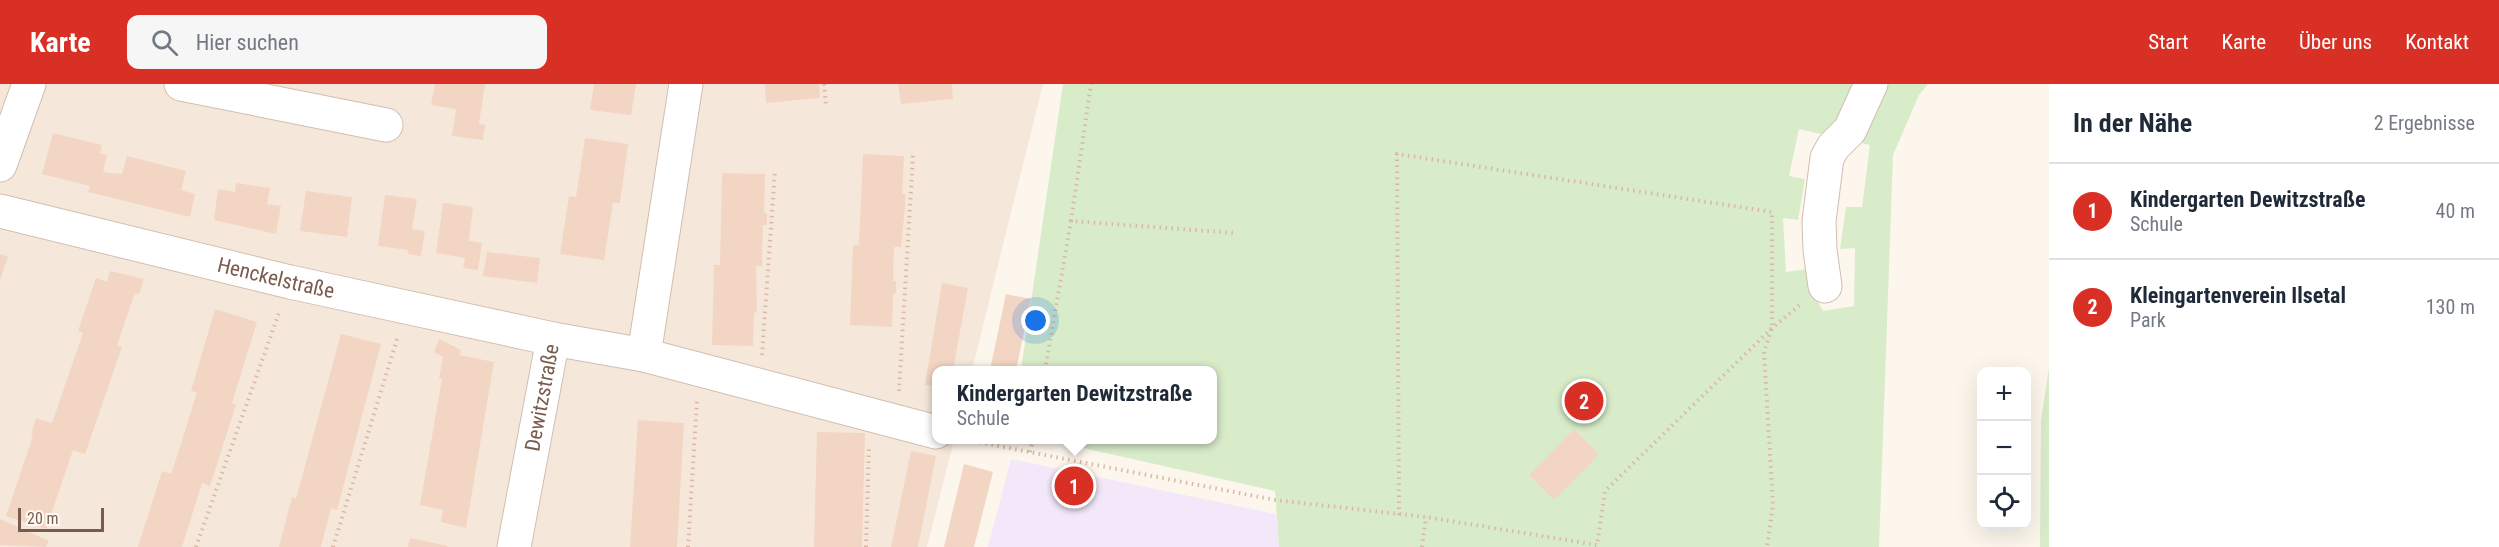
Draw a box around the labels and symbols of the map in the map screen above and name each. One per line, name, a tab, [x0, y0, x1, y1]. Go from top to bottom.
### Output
street label: Henckelstraße	[215, 253, 337, 303]
your location	[1021, 306, 1050, 335]
street label: Dewitzstraße	[520, 342, 564, 453]
pin: 2	[1564, 378, 1604, 424]
pin: 1	[1054, 464, 1094, 508]
scale bar	[18, 505, 104, 532]

